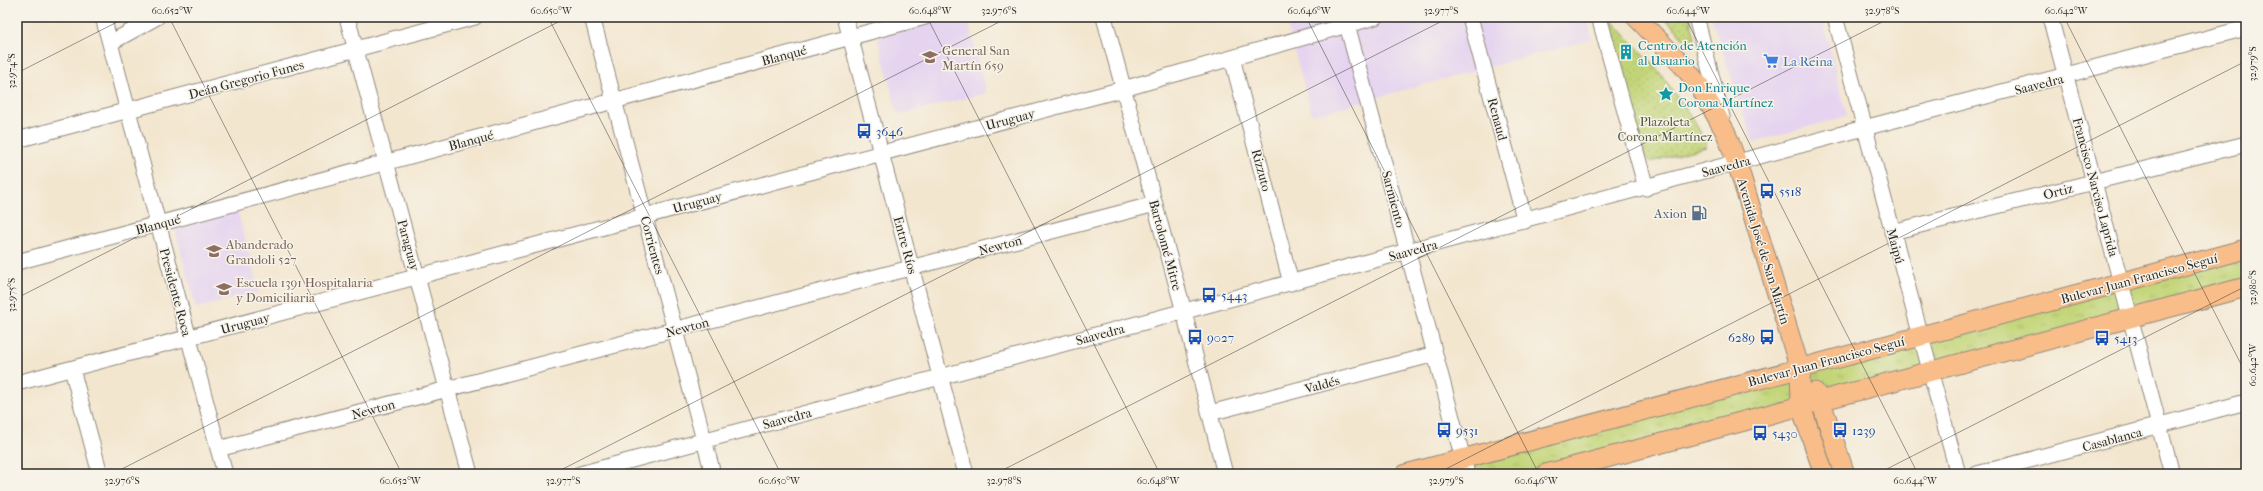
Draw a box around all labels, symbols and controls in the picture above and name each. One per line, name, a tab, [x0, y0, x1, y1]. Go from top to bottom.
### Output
text: 60.652°W	[151, 5, 194, 17]
text: 60.650°W	[530, 5, 573, 17]
text: 60.648°W	[909, 5, 952, 17]
text: 32.976°S	[981, 5, 1017, 17]
text: 60.646°W	[1287, 5, 1332, 17]
text: 32.977°S	[1424, 5, 1458, 17]
text: 60.644°W	[1666, 5, 1711, 17]
text: 32.978°S	[1865, 5, 1899, 17]
text: 60.642°W	[2045, 5, 2089, 17]
place label: Centro de Atención al Usuario	[1638, 38, 1747, 68]
street label: Blanqué	[760, 42, 809, 69]
place label: General San Martín 659	[942, 43, 1010, 73]
building icon: Centro de Atención al Usuario	[1617, 43, 1635, 61]
text: 32.979°S	[2247, 46, 2259, 82]
school or university icon: General San Martín 659	[921, 48, 939, 66]
supermarket icon: La Reina	[1762, 52, 1780, 70]
text: 32.974°S	[6, 53, 18, 89]
place label: La Reina	[1783, 54, 1834, 69]
street label: Deán Gregorio Funes	[187, 57, 306, 102]
street label: Saavedra	[2013, 71, 2066, 98]
place label: Don Enrique Corona Martínez	[1678, 80, 1773, 110]
place icon: Don Enrique Corona Martínez	[1657, 85, 1675, 103]
street label: Renaud	[1485, 96, 1511, 143]
street label: Uruguay	[984, 105, 1037, 133]
park label: Plazoleta Corona Martínez	[1617, 114, 1713, 144]
street label: Francisco Narciso Laprida	[2070, 116, 2122, 259]
bus stop icon: 3646	[855, 122, 873, 140]
place label: 3646	[876, 124, 904, 139]
street label: Blanqué	[447, 127, 496, 154]
street label: Rizzuto	[1249, 147, 1274, 193]
street label: Saavedra	[1700, 153, 1753, 180]
street label: Sarmiento	[1379, 169, 1408, 229]
street label: Avenida José de San Martín	[1734, 175, 1793, 327]
street label: Ortiz	[2042, 181, 2075, 202]
bus stop icon: 5518	[1758, 182, 1776, 200]
place label: 5518	[1779, 184, 1801, 199]
street label: Uruguay	[671, 188, 724, 216]
street label: Bartolomé Mitre	[1146, 198, 1185, 293]
fuel station icon: Axion	[1690, 204, 1708, 222]
place label: Axion	[1653, 206, 1687, 221]
street label: Blanqué	[134, 211, 183, 238]
street label: Corrientes	[638, 214, 668, 276]
street label: Entre Ríos	[891, 215, 920, 276]
street label: Paraguay	[394, 218, 423, 273]
street label: Maipú	[1884, 227, 1908, 266]
street label: Newton	[977, 232, 1024, 258]
place label: Abanderado Grandoli 527	[225, 237, 297, 267]
street label: Saavedra	[1387, 237, 1440, 264]
school or university icon: Abanderado Grandoli 527	[205, 242, 223, 260]
street label: Presidente Roca	[157, 246, 195, 339]
street label: Bulevar Juan Francisco Seguí	[2059, 250, 2219, 307]
text: 32.980°S	[2247, 270, 2259, 306]
place label: Escuela 1391 Hospitalaria y Domiciliaria	[236, 275, 374, 305]
text: 32.975°S	[6, 278, 18, 312]
school or university icon: Escuela 1391 Hospitalaria y Domiciliaria	[215, 280, 233, 298]
bus stop icon: 5443	[1200, 286, 1218, 304]
place label: 5443	[1221, 288, 1247, 303]
street label: Uruguay	[219, 309, 272, 337]
street label: Newton	[664, 314, 711, 340]
street label: Saavedra	[1074, 321, 1127, 348]
bus stop icon: 9027	[1186, 328, 1204, 346]
bus stop icon: 6289	[1758, 328, 1776, 346]
bus stop icon: 5413	[2093, 329, 2111, 347]
place label: 9027	[1207, 330, 1234, 345]
place label: 6289	[1728, 330, 1755, 345]
place label: 5413	[2114, 331, 2137, 346]
street label: Bulevar Juan Francisco Seguí	[1746, 333, 1906, 390]
text: 60.642°W	[2247, 342, 2259, 386]
street label: Valdés	[1302, 373, 1341, 397]
street label: Newton	[350, 396, 397, 422]
street label: Saavedra	[761, 405, 814, 432]
bus stop icon: 9531	[1435, 421, 1453, 439]
bus stop icon: 1239	[1831, 421, 1849, 439]
place label: 9531	[1456, 423, 1478, 438]
place label: 1239	[1852, 423, 1876, 438]
bus stop icon: 5430	[1751, 424, 1769, 442]
street label: Casablanca	[2081, 424, 2145, 455]
place label: 5430	[1772, 426, 1798, 441]
text: 32.976°S	[104, 475, 140, 487]
text: 60.652°W	[379, 475, 422, 487]
text: 32.977°S	[546, 475, 580, 487]
text: 60.650°W	[758, 475, 801, 487]
text: 32.978°S	[987, 475, 1021, 487]
text: 60.648°W	[1137, 475, 1180, 487]
text: 32.979°S	[1428, 475, 1464, 487]
text: 60.646°W	[1514, 475, 1559, 487]
text: 60.644°W	[1893, 475, 1938, 487]

